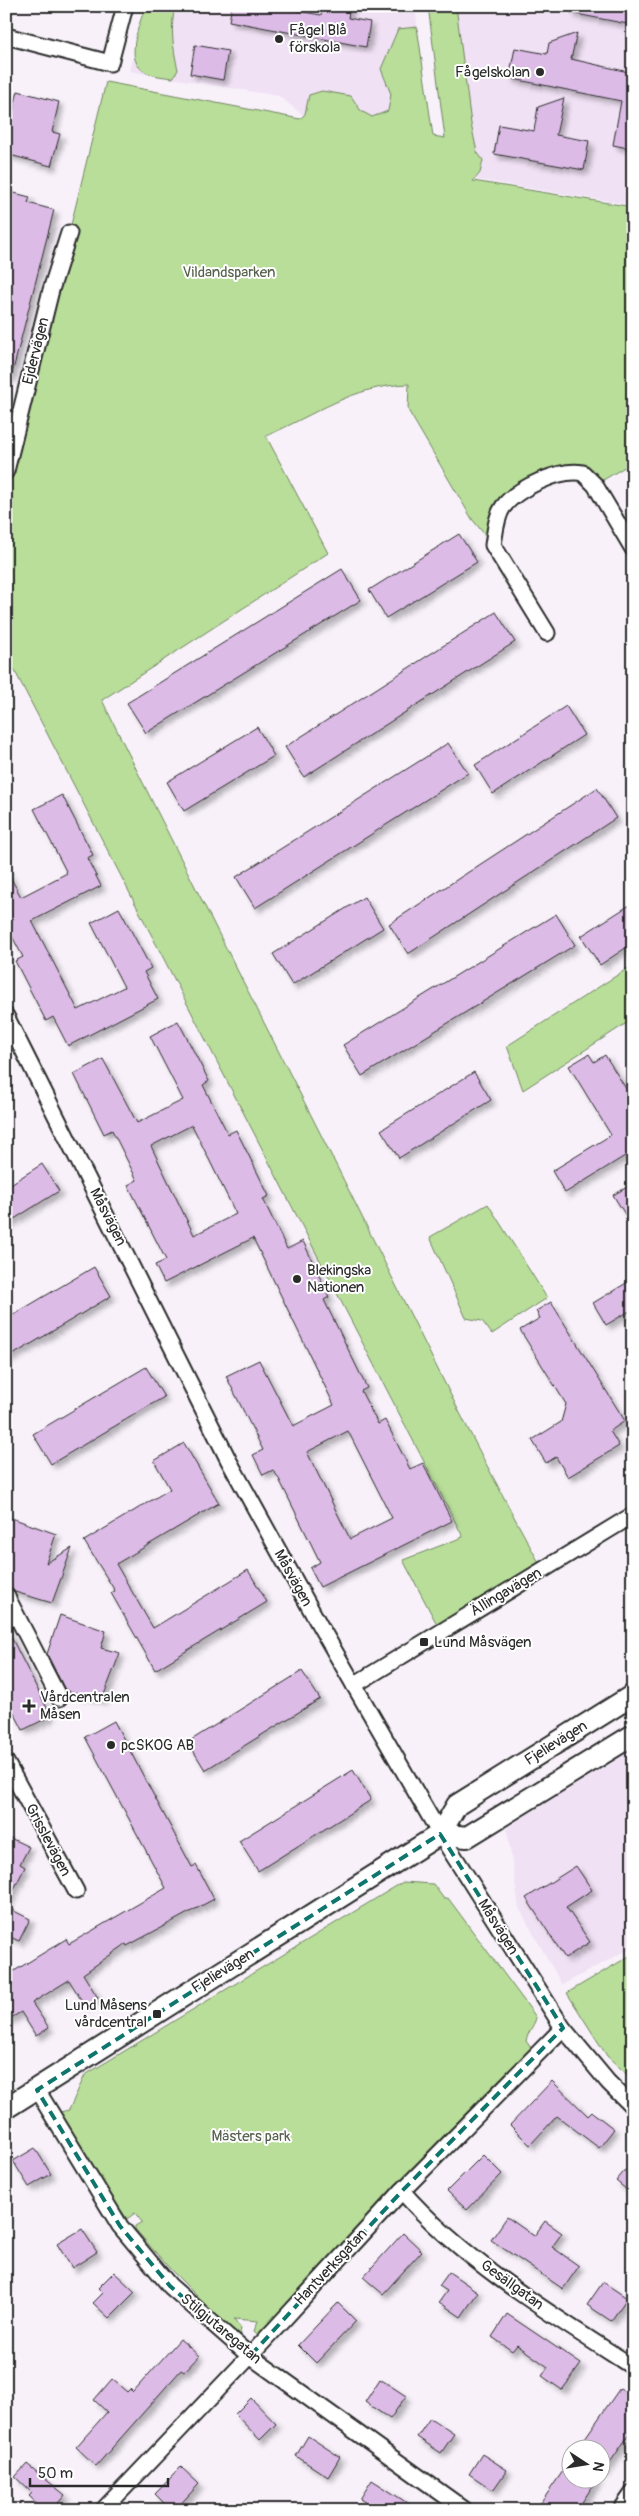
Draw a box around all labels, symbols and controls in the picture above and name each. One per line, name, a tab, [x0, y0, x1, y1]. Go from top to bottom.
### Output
place label: Fågel Blå förskola	[289, 21, 347, 57]
marker: Fågel Blå förskola	[273, 33, 285, 45]
place label: Fågelskolan	[455, 63, 530, 82]
marker: Fågelskolan	[534, 66, 546, 78]
park label: Vildandsparken	[183, 263, 275, 282]
street label: Ejdervägen	[18, 315, 54, 387]
street label: Måsvägen	[85, 1185, 131, 1249]
place label: Blekingska Nationen	[307, 1261, 371, 1297]
marker: Blekingska Nationen	[291, 1273, 303, 1285]
street label: Måsvägen	[270, 1546, 316, 1610]
street label: Ällingavägen	[467, 1563, 545, 1621]
place label: Lund Måsvägen	[434, 1633, 531, 1652]
marker: Lund Måsvägen	[418, 1636, 430, 1648]
place label: Vårdcentralen Måsen	[40, 1688, 130, 1724]
marker: Vårdcentralen Måsen	[22, 1699, 36, 1713]
street label: Fjelievägen	[521, 1716, 591, 1770]
place label: pcSKOG AB	[121, 1736, 194, 1755]
marker: pcSKOG AB	[105, 1739, 117, 1751]
street label: Grisslevägen	[21, 1800, 75, 1880]
street label: Måsvägen	[473, 1896, 523, 1958]
street label: Fjelievägen	[188, 1944, 258, 1998]
place label: Lund Måsens vårdcentral	[65, 1996, 147, 2032]
marker: Lund Måsens vårdcentral	[151, 2008, 163, 2020]
park label: Mästers park	[211, 2127, 291, 2146]
street label: Hantverksgatan	[291, 2225, 371, 2309]
street label: Gesällgatan	[477, 2256, 547, 2314]
street label: Stilgjutaregatan	[177, 2290, 265, 2368]
north arrow	[562, 2438, 612, 2488]
scale bar	[30, 2456, 168, 2488]
text: N	[589, 2460, 608, 2473]
text: 50 m	[38, 2464, 73, 2483]

